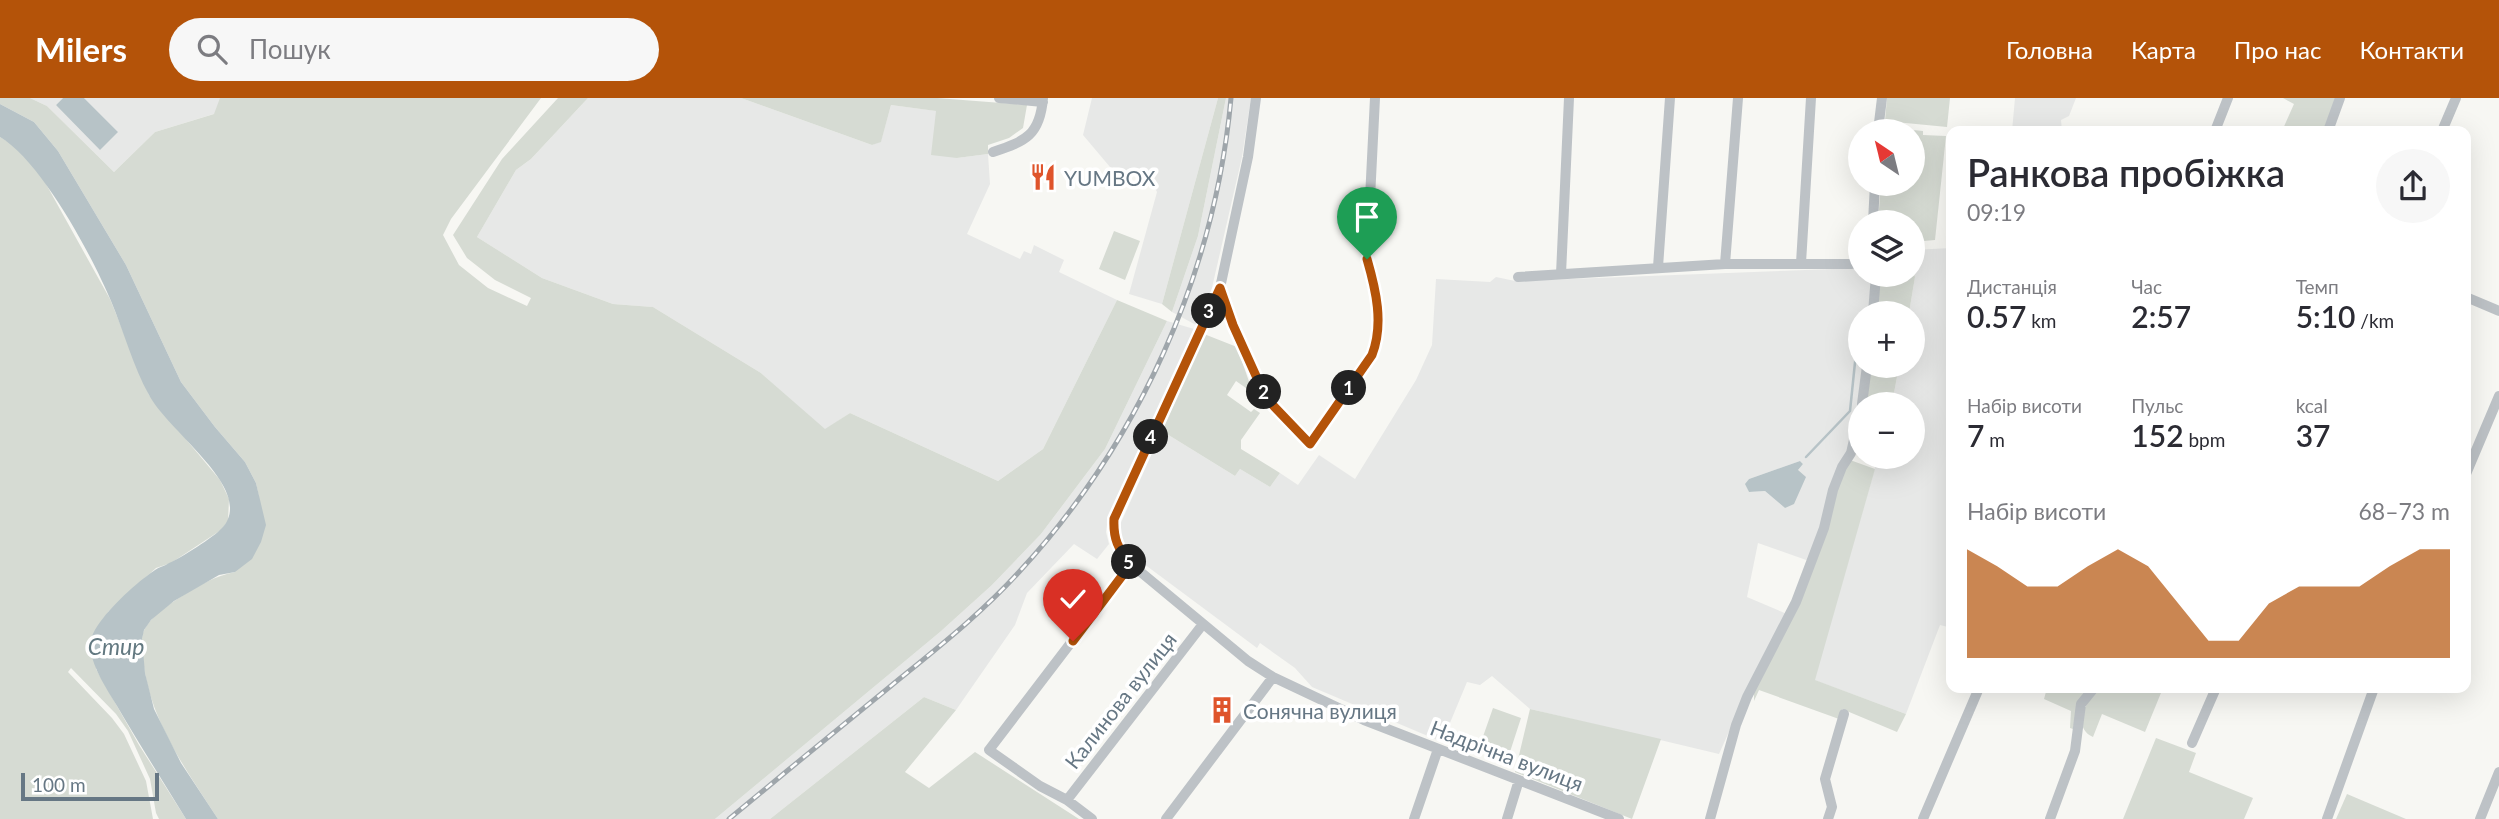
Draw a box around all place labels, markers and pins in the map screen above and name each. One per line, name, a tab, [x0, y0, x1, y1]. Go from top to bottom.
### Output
restaurant icon: YUMBOX	[1028, 162, 1058, 192]
place label: YUMBOX	[1064, 165, 1156, 190]
pin	[1337, 187, 1397, 259]
pin: 3	[1192, 294, 1226, 328]
pin: 1	[1332, 370, 1366, 406]
pin: 2	[1246, 374, 1282, 410]
pin: 4	[1134, 420, 1168, 454]
pin: 5	[1112, 545, 1146, 580]
pin	[1043, 569, 1103, 641]
building icon: Сонячна вулиця	[1207, 695, 1237, 725]
place label: Сонячна вулиця	[1243, 698, 1397, 723]

